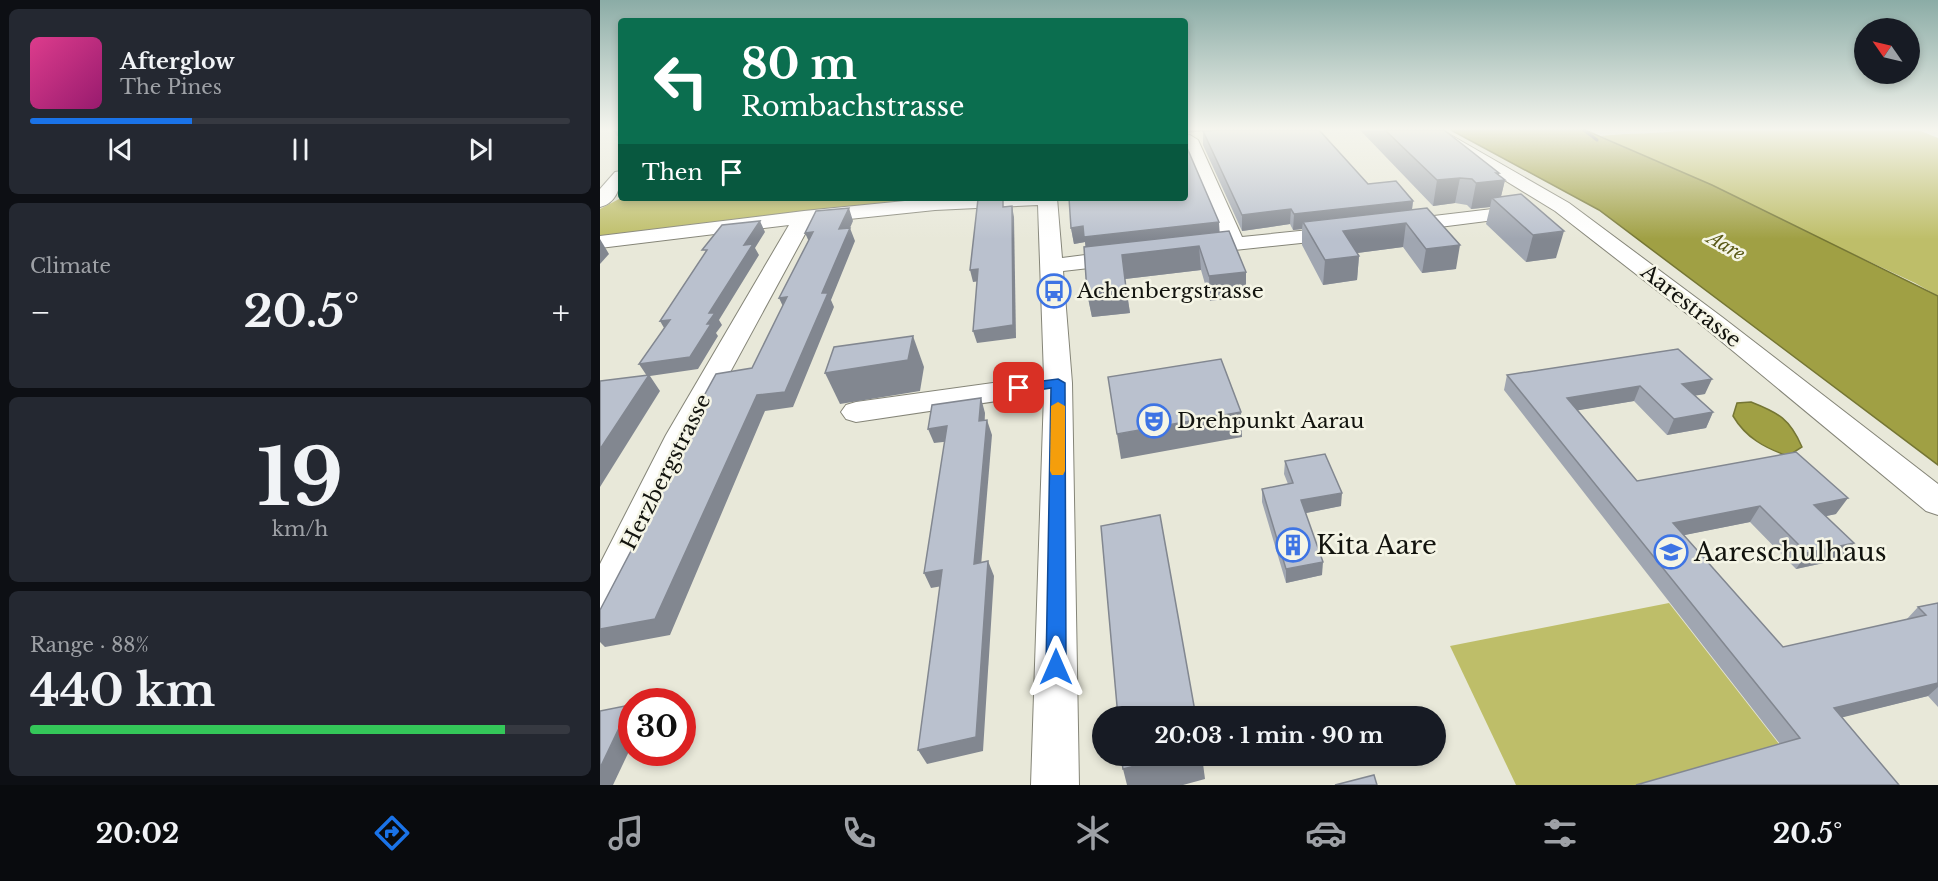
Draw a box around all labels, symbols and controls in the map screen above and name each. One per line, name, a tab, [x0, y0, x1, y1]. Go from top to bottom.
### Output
north arrow	[1854, 18, 1920, 84]
map controls	[1854, 18, 1920, 84]
text: 80 m	[741, 38, 857, 90]
icon: left	[642, 42, 720, 120]
text: Afterglow	[120, 48, 235, 75]
text: The Pines	[120, 75, 222, 99]
text: Rombachstrasse	[741, 90, 965, 123]
icon: previous	[104, 133, 137, 166]
icon: pause	[284, 133, 317, 166]
icon: next	[464, 133, 497, 166]
icon: arrive	[715, 156, 748, 189]
text: Then	[642, 159, 703, 186]
water label: Aare	[1702, 226, 1749, 265]
text: Climate	[30, 254, 111, 278]
street label: Aarestrasse	[1635, 258, 1746, 353]
bus stop icon: Achenbergstrasse	[1036, 273, 1072, 309]
place label: Achenbergstrasse	[1076, 278, 1264, 304]
text: 20.5°	[243, 283, 359, 339]
text: −	[30, 292, 51, 333]
text: +	[552, 292, 570, 333]
pin	[993, 362, 1044, 413]
icon: arrive	[1002, 371, 1035, 404]
street label: Herzbergstrasse	[616, 390, 716, 554]
theatre icon: Drehpunkt Aarau	[1136, 403, 1172, 439]
place label: Drehpunkt Aarau	[1177, 408, 1364, 434]
text: 19	[257, 429, 343, 526]
text: km/h	[272, 517, 328, 541]
building icon: Kita Aare	[1275, 527, 1311, 563]
place label: Kita Aare	[1316, 529, 1437, 561]
school or university icon: Aareschulhaus	[1653, 534, 1689, 570]
place label: Aareschulhaus	[1693, 536, 1887, 568]
text: Range · 88%	[30, 633, 149, 657]
position arrow	[1024, 635, 1088, 699]
text: 440 km	[30, 662, 215, 718]
speed limit sign: 30	[618, 688, 696, 766]
text: 20:03 · 1 min · 90 m	[1155, 722, 1383, 749]
icon: directions	[371, 812, 413, 854]
icon: music	[605, 812, 647, 854]
icon: phone	[838, 812, 880, 854]
icon: climate	[1072, 812, 1114, 854]
icon: car	[1305, 812, 1347, 854]
icon: filters	[1539, 812, 1581, 854]
text: 20:02	[96, 817, 179, 850]
text: 20.5°	[1773, 817, 1842, 850]

